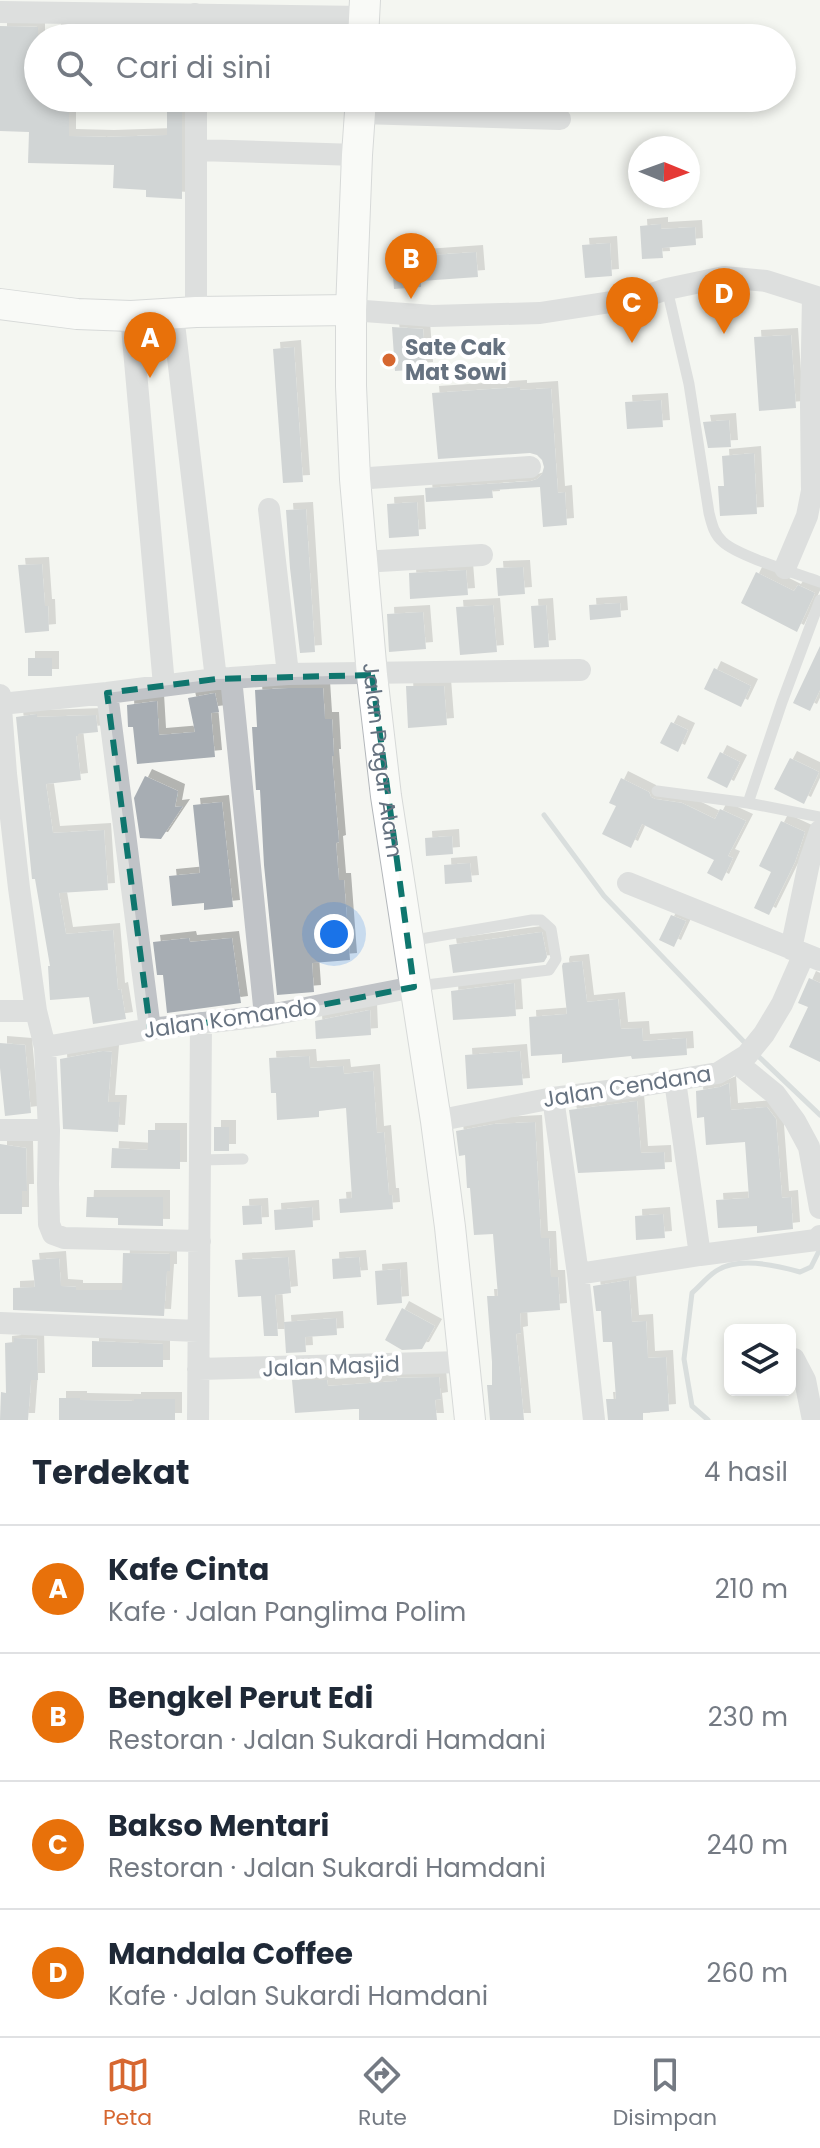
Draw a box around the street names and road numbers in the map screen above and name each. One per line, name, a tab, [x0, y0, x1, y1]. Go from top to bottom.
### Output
street label: Jalan Pagar Alam	[355, 662, 410, 860]
street label: Jalan Komando	[141, 991, 319, 1046]
street label: Jalan Cendana	[541, 1058, 714, 1115]
street label: Jalan Masjid	[262, 1349, 400, 1384]

